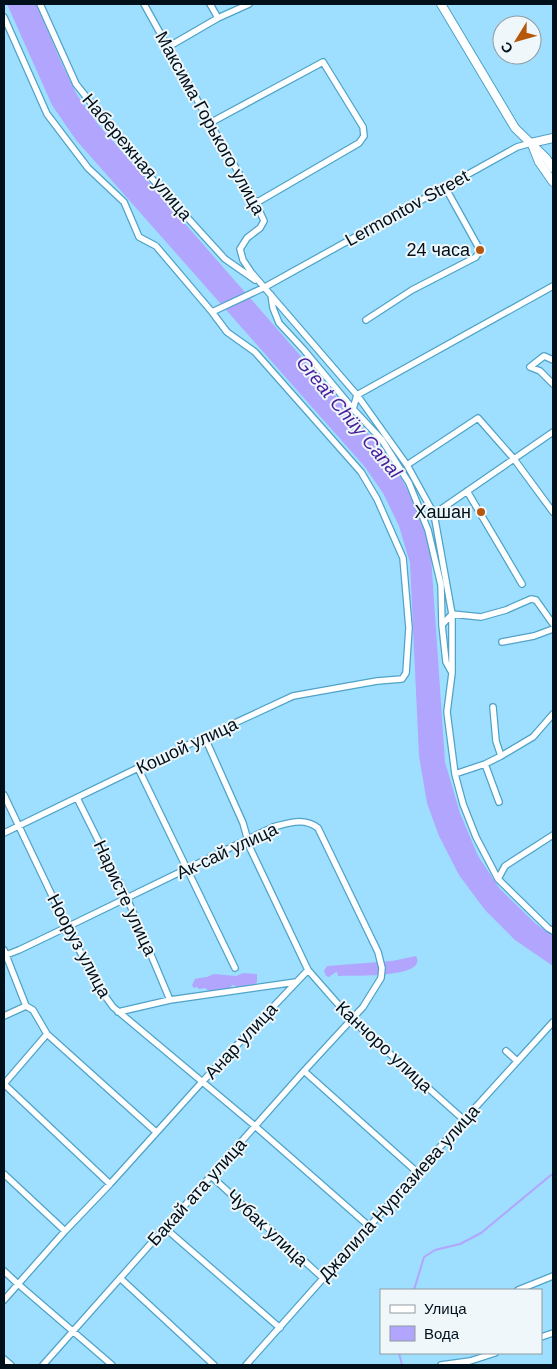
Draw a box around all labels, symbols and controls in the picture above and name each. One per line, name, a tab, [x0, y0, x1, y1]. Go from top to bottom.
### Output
north arrow	[492, 15, 542, 65]
street label: Максима Горького улица	[151, 28, 269, 219]
text: С	[497, 39, 516, 57]
street label: Набережная улица	[78, 90, 196, 225]
street label: Lermontov Street	[342, 166, 472, 250]
place label: 24 часа	[407, 240, 471, 260]
marker: 24 часа	[474, 244, 486, 256]
water label: Great Chüy Canal	[292, 352, 406, 483]
place label: Хашан	[415, 502, 471, 522]
marker: Хашан	[475, 506, 487, 518]
street label: Кошой улица	[133, 713, 242, 778]
street label: Ак-сай улица	[173, 818, 282, 883]
street label: Наристе улица	[90, 837, 161, 960]
street label: Нооруз улица	[43, 891, 115, 1002]
street label: Канчоро улица	[332, 997, 437, 1097]
street label: Анар улица	[201, 998, 282, 1083]
street label: Джалила Нургазиева улица	[315, 1100, 484, 1285]
street label: Бакай ата улица	[144, 1134, 251, 1250]
street label: Чубак улица	[222, 1185, 312, 1271]
legend	[380, 1289, 542, 1354]
text: Улица	[424, 1300, 467, 1317]
text: Вода	[424, 1325, 460, 1342]

